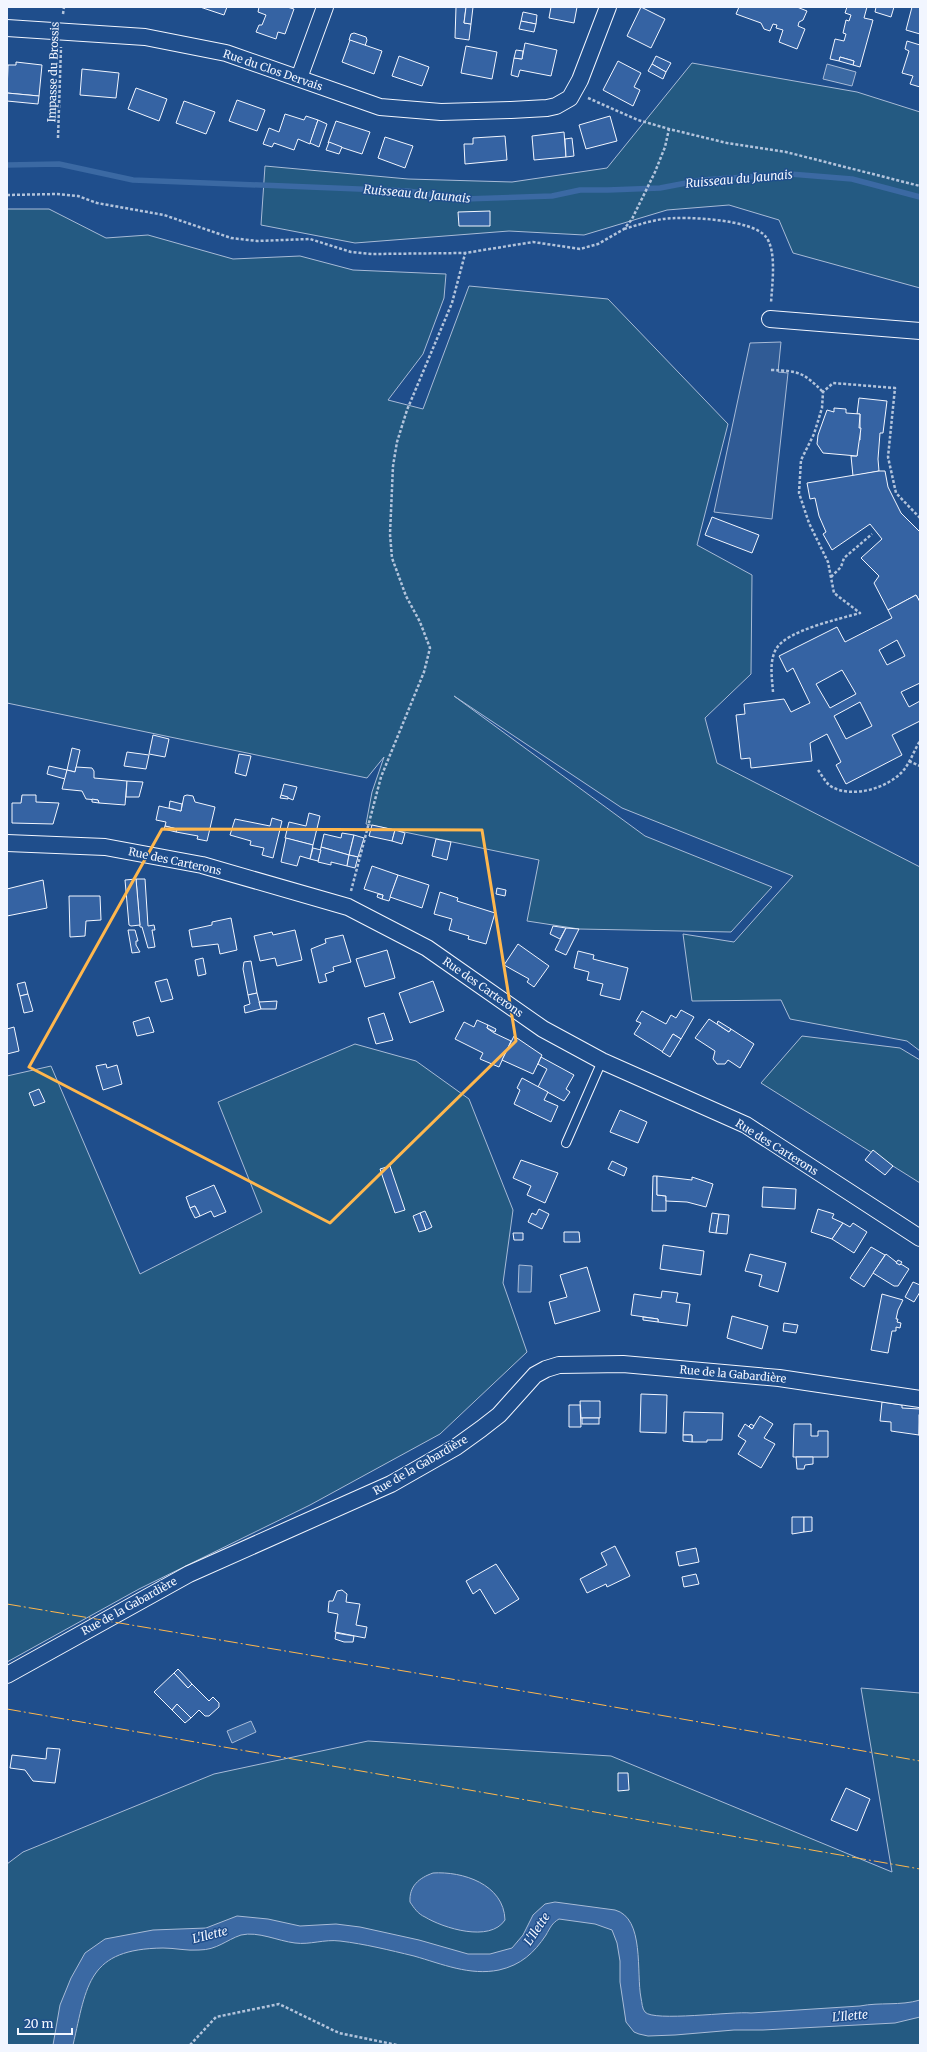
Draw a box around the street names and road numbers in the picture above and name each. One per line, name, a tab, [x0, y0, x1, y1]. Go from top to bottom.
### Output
street label: Impasse du Brossis	[44, 21, 62, 123]
street label: Rue du Clos Dervais	[221, 46, 325, 94]
street label: Rue des Carterons	[127, 844, 223, 878]
street label: Rue des Carterons	[440, 954, 526, 1020]
street label: Rue des Carterons	[733, 1116, 821, 1178]
street label: Rue de la Gabardière	[679, 1362, 787, 1386]
street label: Rue de la Gabardière	[370, 1432, 470, 1498]
street label: Rue de la Gabardière	[79, 1574, 179, 1638]

